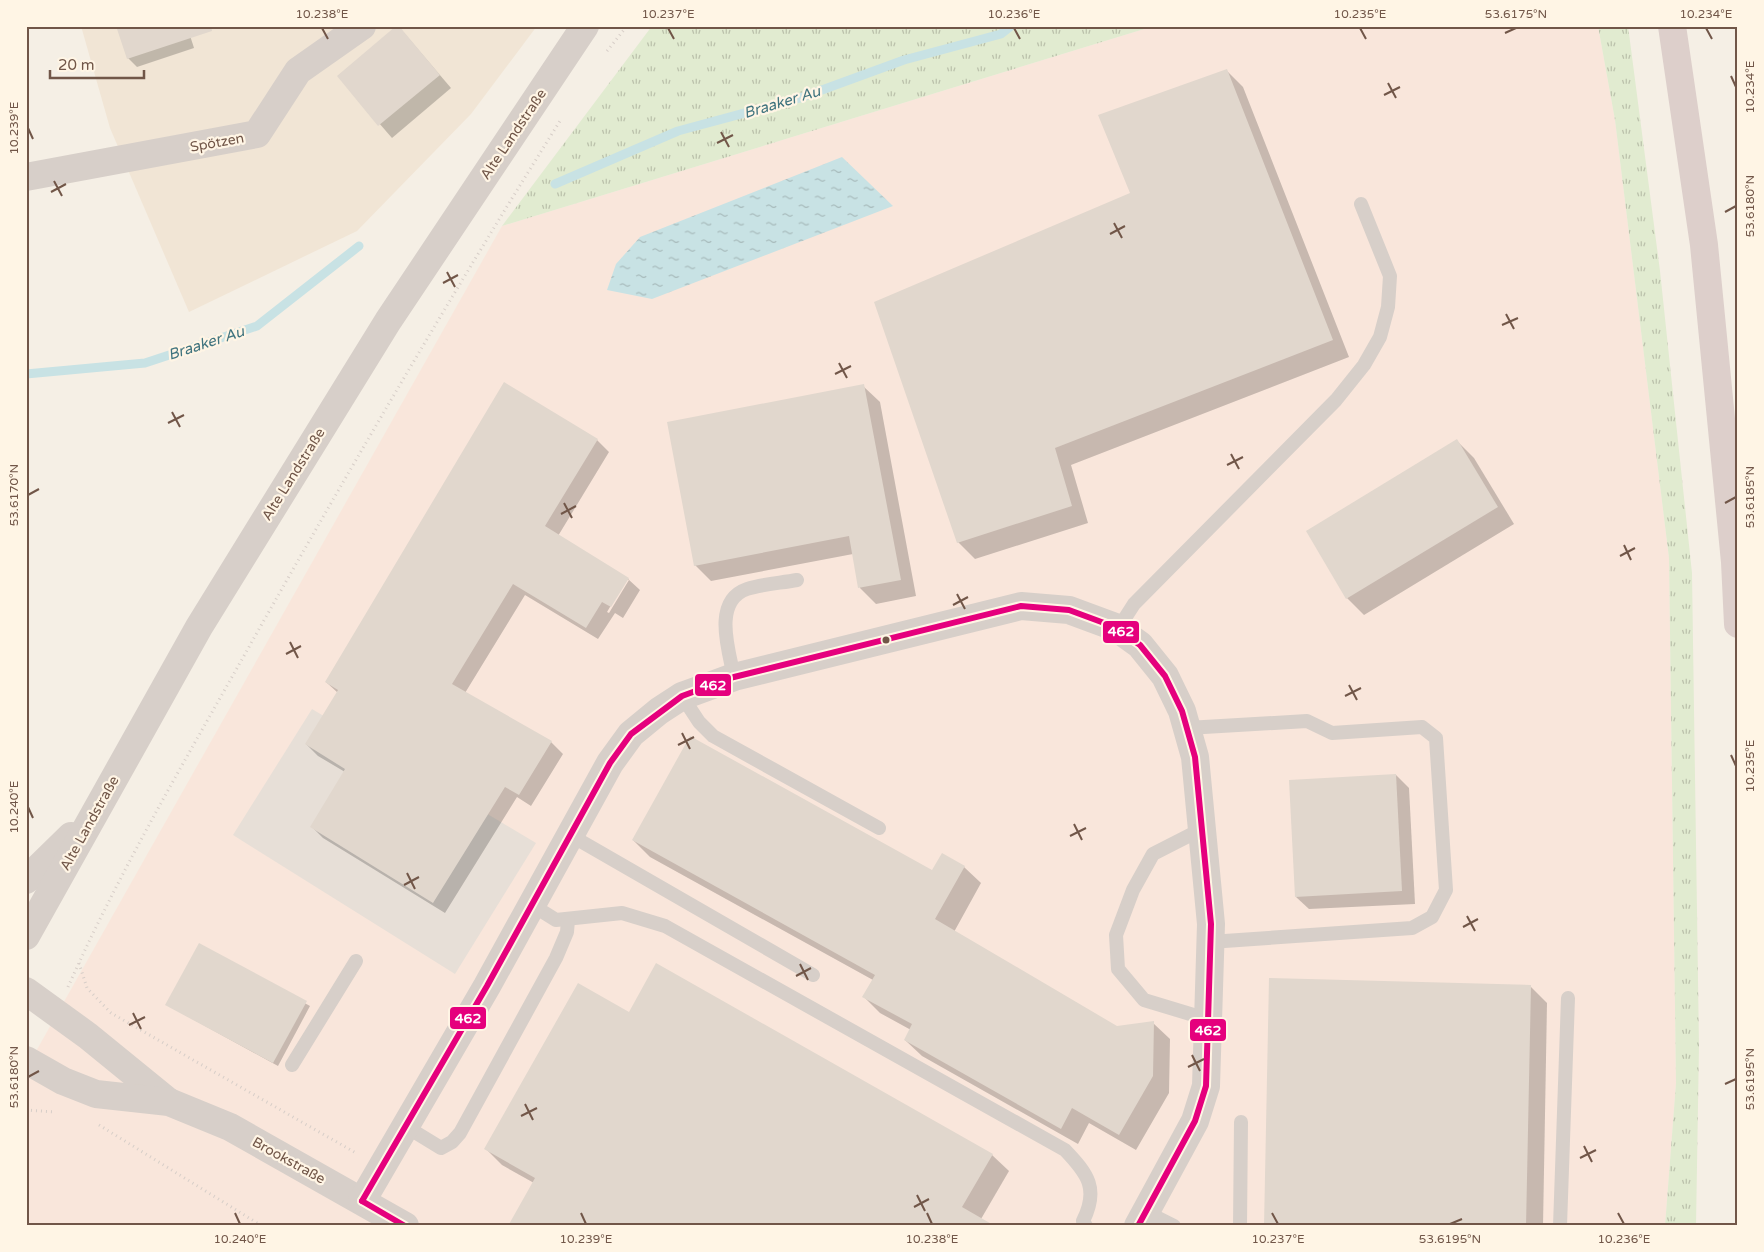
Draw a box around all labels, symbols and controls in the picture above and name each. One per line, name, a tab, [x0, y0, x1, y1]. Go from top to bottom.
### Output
text: 10.238°E	[296, 7, 349, 21]
text: 10.237°E	[641, 7, 695, 21]
text: 10.236°E	[988, 7, 1041, 21]
text: 10.235°E	[1334, 7, 1387, 21]
text: 53.6175°N	[1485, 7, 1547, 21]
text: 10.234°E	[1680, 7, 1733, 21]
scale bar	[50, 48, 144, 80]
text: 20 m	[58, 56, 95, 74]
text: 10.234°E	[1743, 60, 1757, 114]
water label: Braaker Au	[742, 82, 823, 122]
street label: Alte Landstraße	[477, 86, 550, 183]
text: 10.239°E	[7, 101, 21, 155]
street label: Spötzen	[189, 129, 245, 156]
text: 53.6180°N	[1743, 175, 1757, 237]
water label: Braaker Au	[166, 322, 247, 364]
street label: Alte Landstraße	[258, 425, 329, 524]
text: 53.6170°N	[7, 464, 21, 526]
text: 53.6185°N	[1743, 466, 1757, 528]
line badge: 462	[1102, 620, 1140, 644]
text: 462	[1108, 623, 1134, 640]
unlabelled marker	[881, 635, 891, 645]
line badge: 462	[694, 673, 732, 697]
text: 462	[700, 677, 726, 694]
text: 10.235°E	[1743, 739, 1757, 792]
street label: Alte Landstraße	[56, 773, 123, 874]
text: 10.240°E	[7, 780, 21, 834]
line badge: 462	[449, 1006, 487, 1030]
text: 462	[455, 1010, 481, 1027]
line badge: 462	[1189, 1018, 1227, 1042]
text: 462	[1195, 1022, 1221, 1039]
text: 53.6180°N	[7, 1046, 21, 1108]
text: 53.6195°N	[1743, 1048, 1757, 1110]
street label: Brookstraße	[249, 1133, 328, 1188]
text: 10.240°E	[214, 1232, 267, 1246]
text: 10.239°E	[560, 1232, 613, 1246]
text: 10.238°E	[906, 1232, 959, 1246]
text: 10.237°E	[1251, 1232, 1305, 1246]
text: 53.6195°N	[1419, 1232, 1481, 1246]
text: 10.236°E	[1598, 1232, 1651, 1246]

